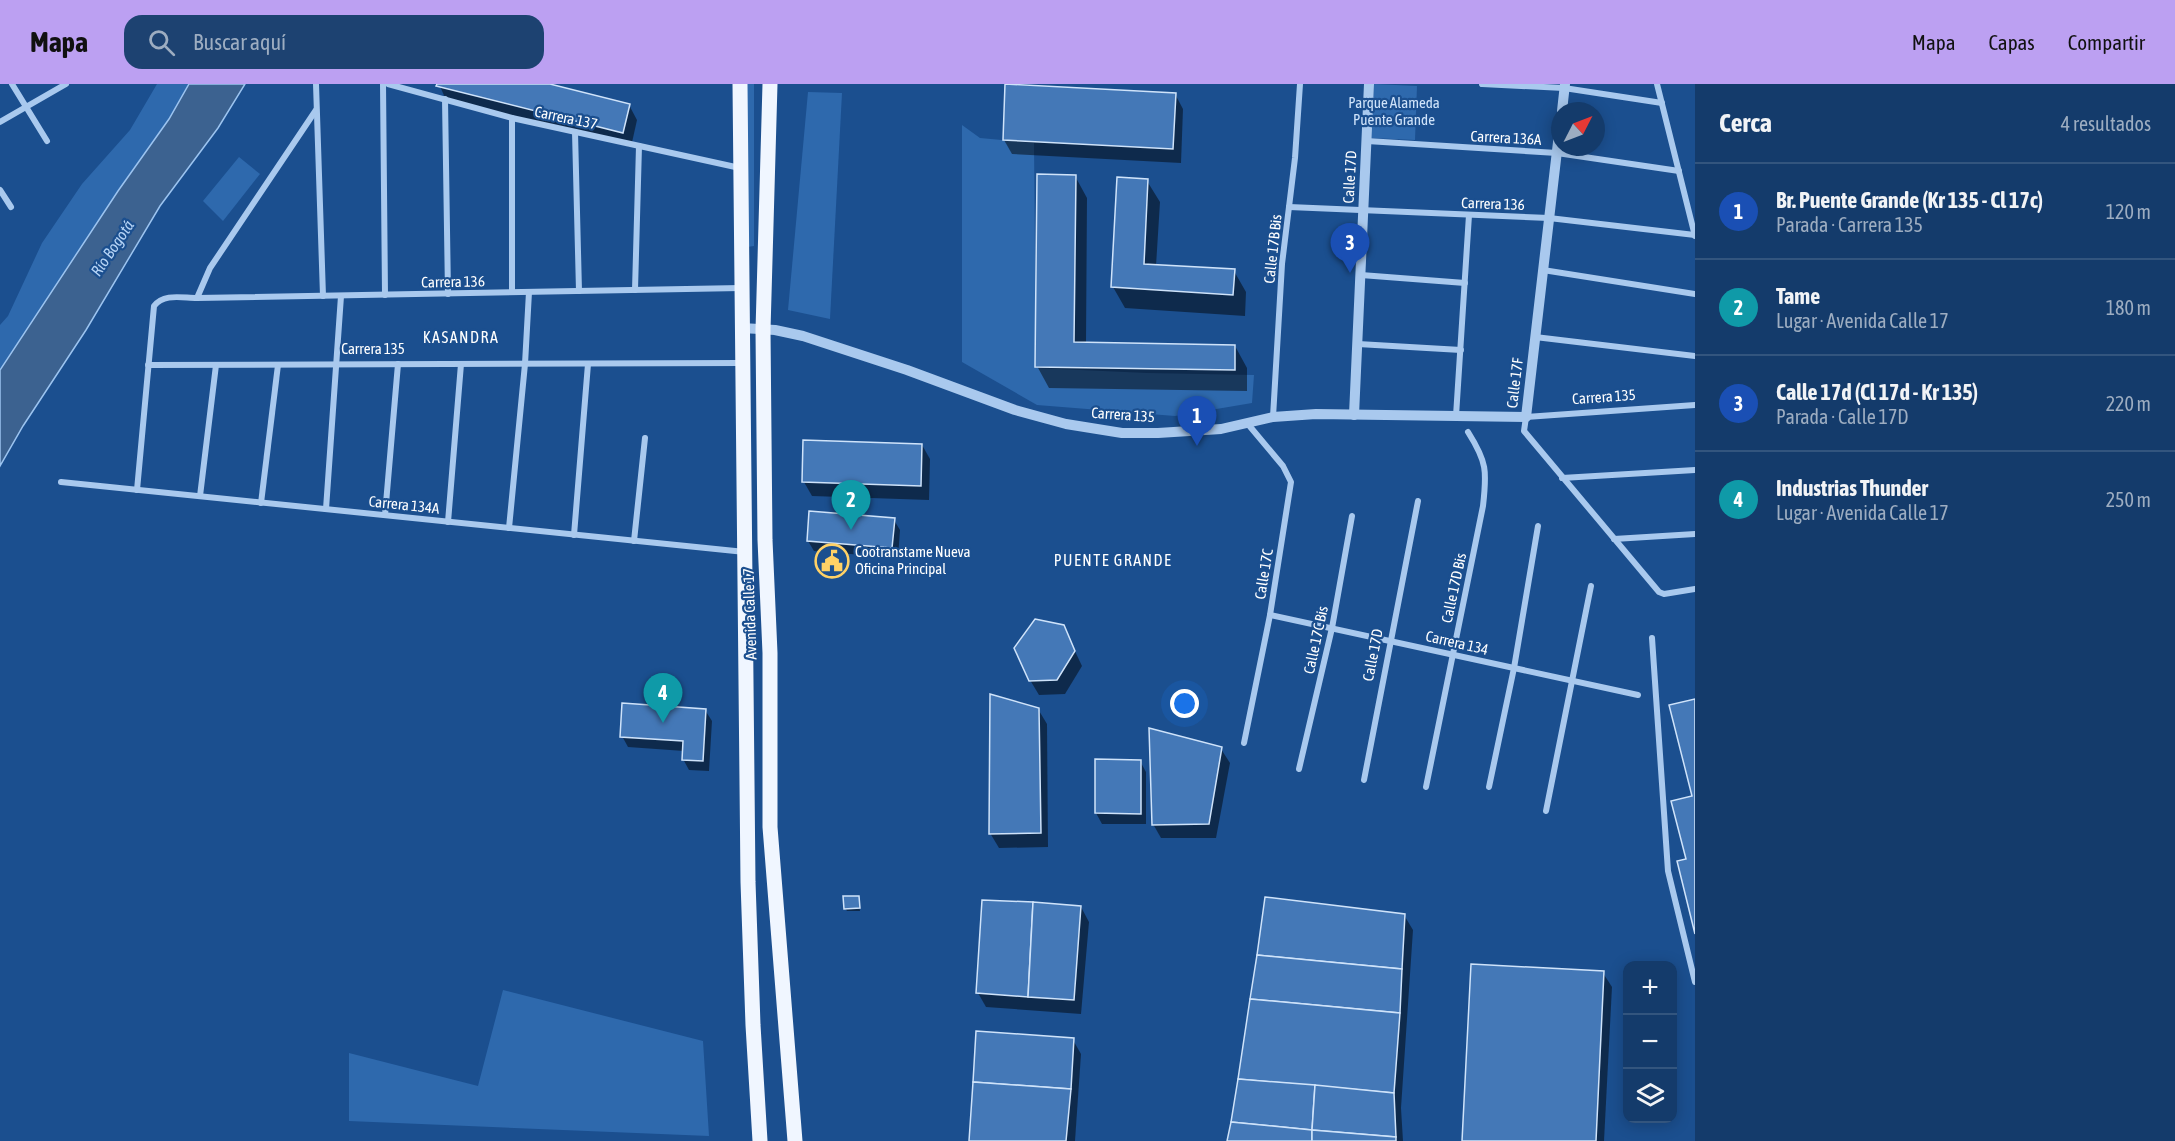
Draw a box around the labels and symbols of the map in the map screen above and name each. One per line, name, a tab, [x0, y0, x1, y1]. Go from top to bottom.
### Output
park label: Parque Alameda Puente Grande	[1348, 94, 1440, 128]
north arrow	[1551, 102, 1605, 156]
street label: Carrera 137	[533, 103, 599, 132]
street label: Carrera 136A	[1470, 127, 1543, 148]
street label: Calle 17D	[1340, 150, 1359, 204]
street label: Carrera 136	[1461, 194, 1525, 213]
street label: Calle 17B Bis	[1260, 213, 1285, 284]
water label: Río Bogotá	[87, 216, 138, 280]
pin: 3	[1330, 224, 1370, 273]
street label: Carrera 136	[421, 272, 485, 291]
district label: KASANDRA	[423, 328, 499, 346]
street label: Carrera 135	[341, 340, 405, 357]
street label: Calle 17F	[1503, 357, 1526, 409]
street label: Carrera 135	[1572, 386, 1636, 407]
pin: 1	[1178, 396, 1216, 446]
street label: Carrera 135	[1091, 404, 1155, 425]
pin: 2	[832, 480, 870, 530]
street label: Carrera 134A	[368, 492, 441, 517]
public building icon: Cootranstame Nueva Oficina Principal	[814, 543, 850, 579]
place label: Cootranstame Nueva Oficina Principal	[855, 543, 971, 577]
street label: Calle 17C	[1251, 547, 1276, 601]
district label: PUENTE GRANDE	[1054, 551, 1172, 569]
street label: Calle 17D Bis	[1438, 551, 1469, 624]
street label: Avenida Calle 17	[739, 568, 760, 660]
street label: Calle 17C Bis	[1300, 604, 1331, 675]
street label: Calle 17D	[1359, 627, 1386, 682]
street label: Carrera 134	[1424, 627, 1490, 658]
pin: 4	[644, 674, 682, 723]
your location	[1170, 689, 1199, 718]

